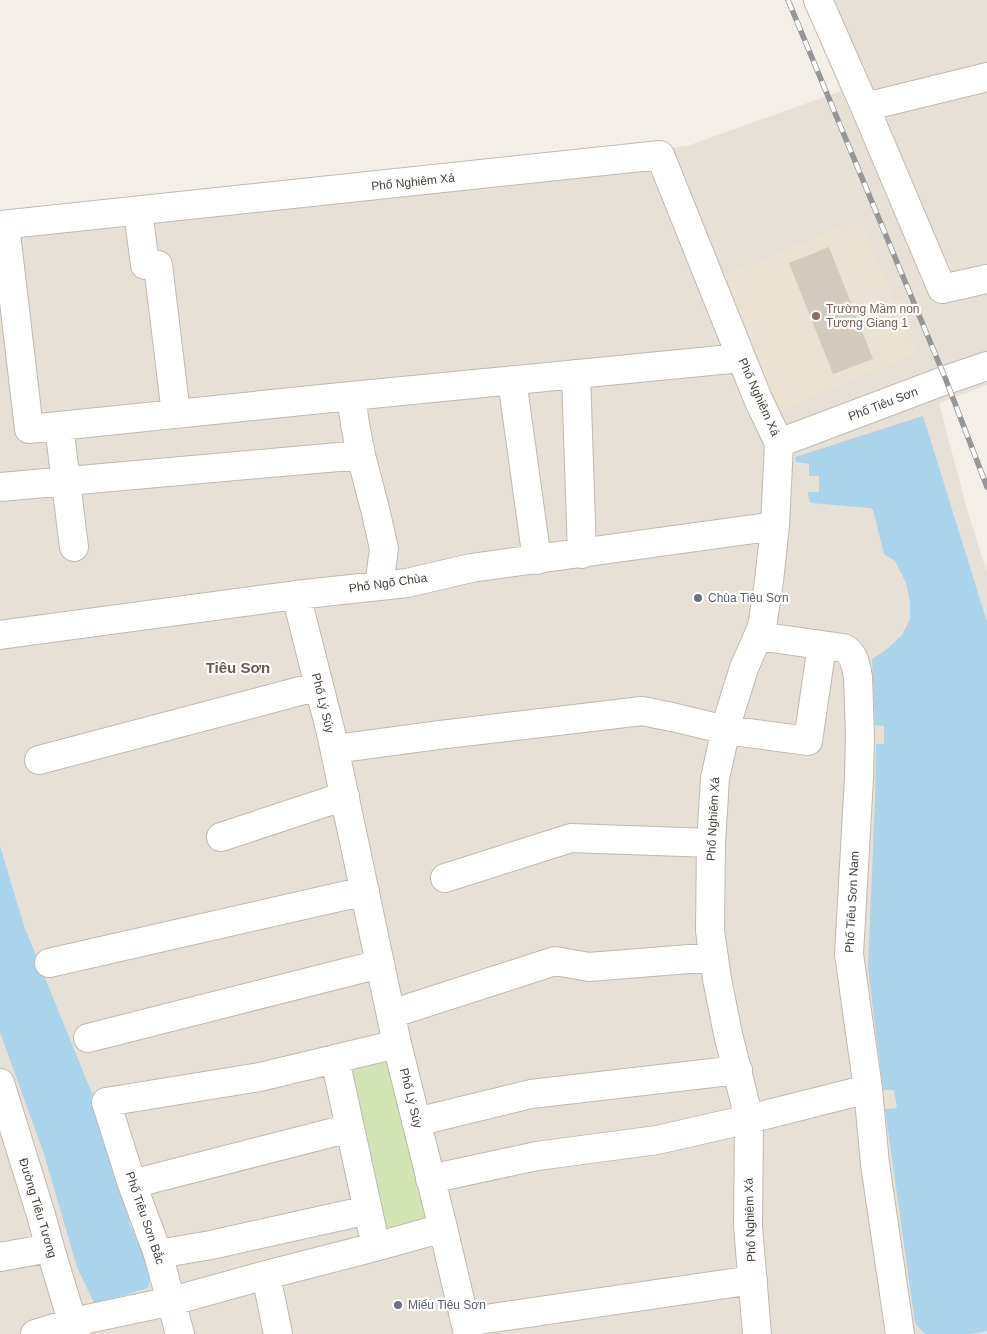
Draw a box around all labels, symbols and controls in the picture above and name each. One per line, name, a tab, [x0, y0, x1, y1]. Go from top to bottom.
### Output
street label: Phố Nghiêm Xá	[370, 171, 456, 193]
place label: Trường Mầm non Tương Giang 1	[826, 302, 920, 330]
marker: Trường Mầm non Tương Giang 1	[810, 310, 822, 322]
street label: Phố Nghiêm Xá	[736, 356, 783, 439]
street label: Phố Tiêu Sơn	[846, 384, 920, 424]
street label: Phố Ngõ Chùa	[348, 571, 428, 595]
place label: Chùa Tiêu Sơn	[708, 591, 789, 605]
marker: Chùa Tiêu Sơn	[692, 592, 704, 604]
district label: Tiêu Sơn	[206, 659, 270, 676]
street label: Phố Lý Súy	[309, 672, 337, 734]
street label: Phố Nghiêm Xá	[704, 776, 722, 861]
street label: Phố Tiêu Sơn Nam	[842, 851, 862, 953]
street label: Phố Lý Súy	[397, 1067, 425, 1129]
street label: Đường Tiêu Tương	[16, 1156, 60, 1260]
street label: Phố Tiêu Sơn Bắc	[123, 1169, 168, 1266]
street label: Phố Nghiêm Xá	[742, 1177, 758, 1262]
place label: Miếu Tiêu Sơn	[408, 1298, 486, 1312]
marker: Miếu Tiêu Sơn	[392, 1299, 404, 1311]

